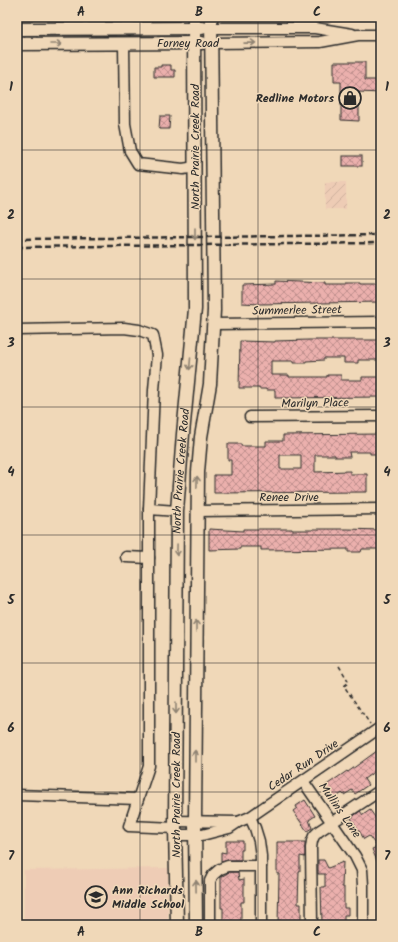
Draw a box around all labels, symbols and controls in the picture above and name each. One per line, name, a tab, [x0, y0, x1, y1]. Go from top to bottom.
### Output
text: A	[77, 2, 85, 23]
text: B	[195, 2, 203, 23]
text: C	[313, 2, 321, 23]
street label: Forney Road	[157, 34, 220, 53]
one-way arrow	[243, 39, 256, 47]
one-way arrow	[49, 40, 62, 48]
text: 1	[9, 77, 13, 98]
text: 1	[385, 77, 389, 98]
street label: North Prairie Creek Road	[186, 83, 205, 210]
shop icon: Redline Motors	[337, 85, 363, 111]
place label: Redline Motors	[256, 89, 334, 108]
text: 2	[7, 205, 15, 226]
text: 2	[383, 205, 391, 226]
one-way arrow	[191, 227, 199, 240]
street label: Summerlee Street	[252, 300, 342, 321]
text: 3	[6, 333, 15, 354]
text: 3	[382, 333, 391, 354]
one-way arrow	[187, 357, 194, 370]
street label: Marilyn Place	[281, 393, 350, 414]
street label: North Prairie Creek Road	[168, 406, 196, 534]
text: 4	[7, 462, 15, 483]
text: 4	[383, 462, 391, 483]
one-way arrow	[194, 476, 201, 489]
street label: Renee Drive	[259, 488, 319, 507]
one-way arrow	[173, 543, 181, 556]
text: 5	[7, 590, 16, 611]
text: 5	[383, 590, 392, 611]
one-way arrow	[192, 620, 200, 633]
one-way arrow	[172, 701, 180, 714]
text: 6	[7, 718, 15, 739]
text: 6	[383, 718, 391, 739]
street label: North Prairie Creek Road	[167, 731, 186, 858]
street label: Cedar Run Drive	[264, 734, 343, 796]
one-way arrow	[191, 750, 199, 763]
street label: Mullins Lane	[313, 779, 366, 843]
text: 7	[8, 846, 15, 867]
text: 7	[384, 846, 391, 867]
one-way arrow	[192, 880, 200, 893]
place label: Ann Richards Middle School	[112, 881, 185, 914]
school or university icon: Ann Richards Middle School	[83, 884, 109, 910]
text: A	[77, 922, 85, 942]
text: B	[195, 922, 203, 942]
text: C	[313, 922, 321, 942]

